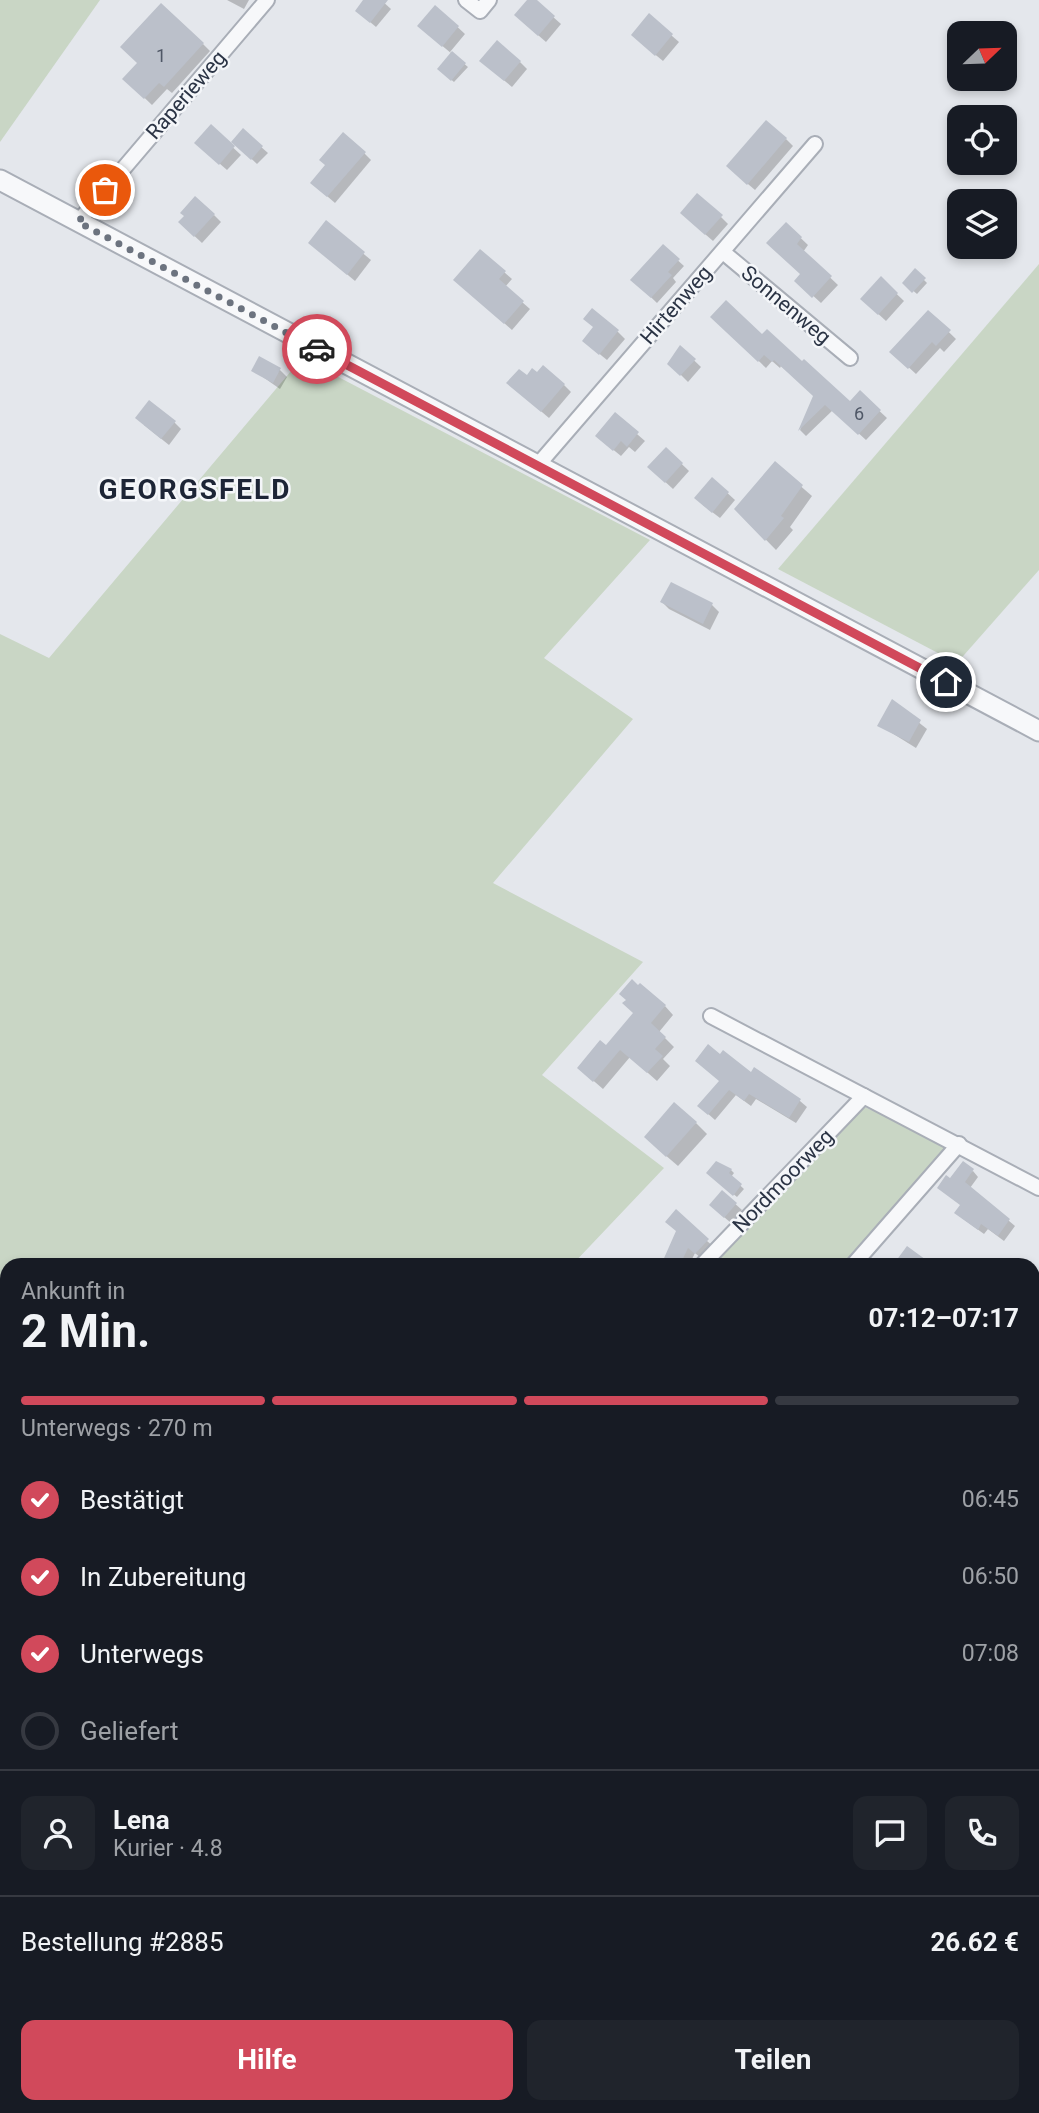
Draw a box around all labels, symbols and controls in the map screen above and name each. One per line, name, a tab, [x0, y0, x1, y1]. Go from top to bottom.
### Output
north arrow	[947, 21, 1017, 91]
map controls	[947, 21, 1017, 259]
house number: 1	[156, 45, 166, 66]
street label: Raperieweg	[141, 46, 231, 144]
button: locate	[947, 105, 1017, 175]
pin	[75, 160, 135, 220]
icon: bag	[86, 171, 124, 209]
button: layers	[947, 189, 1017, 259]
street label: Hirtenweg	[635, 261, 717, 349]
street label: Sonnenweg	[737, 261, 835, 349]
courier	[282, 314, 352, 384]
icon: car	[298, 330, 336, 368]
house number: 6	[854, 403, 864, 424]
district label: GEORGSFELD	[99, 473, 291, 506]
pin	[916, 652, 976, 712]
icon: home	[927, 663, 965, 701]
street label: Nordmoorweg	[728, 1124, 838, 1238]
text: Ankunft in	[21, 1278, 125, 1305]
text: 07:12–07:17	[869, 1303, 1019, 1333]
text: 2 Min.	[21, 1304, 150, 1358]
text: Unterwegs · 270 m	[21, 1415, 213, 1442]
icon: check	[21, 1481, 59, 1519]
text: Bestätigt	[80, 1485, 184, 1515]
text: 06:45	[962, 1486, 1019, 1513]
icon: check	[21, 1558, 59, 1596]
text: In Zubereitung	[80, 1562, 246, 1592]
text: 06:50	[962, 1563, 1019, 1590]
icon: check	[21, 1635, 59, 1673]
text: Unterwegs	[80, 1639, 204, 1669]
text: 07:08	[962, 1640, 1019, 1667]
text: Geliefert	[80, 1716, 178, 1746]
button: person	[21, 1796, 95, 1870]
button: chat	[853, 1796, 927, 1870]
button: phone	[945, 1796, 1019, 1870]
text: Lena	[113, 1805, 170, 1835]
text: Kurier · 4.8	[113, 1835, 223, 1862]
text: Bestellung #2885	[21, 1927, 224, 1957]
text: 26.62 €	[930, 1927, 1019, 1957]
button: Hilfe	[21, 2020, 513, 2100]
button: Teilen	[527, 2020, 1019, 2100]

